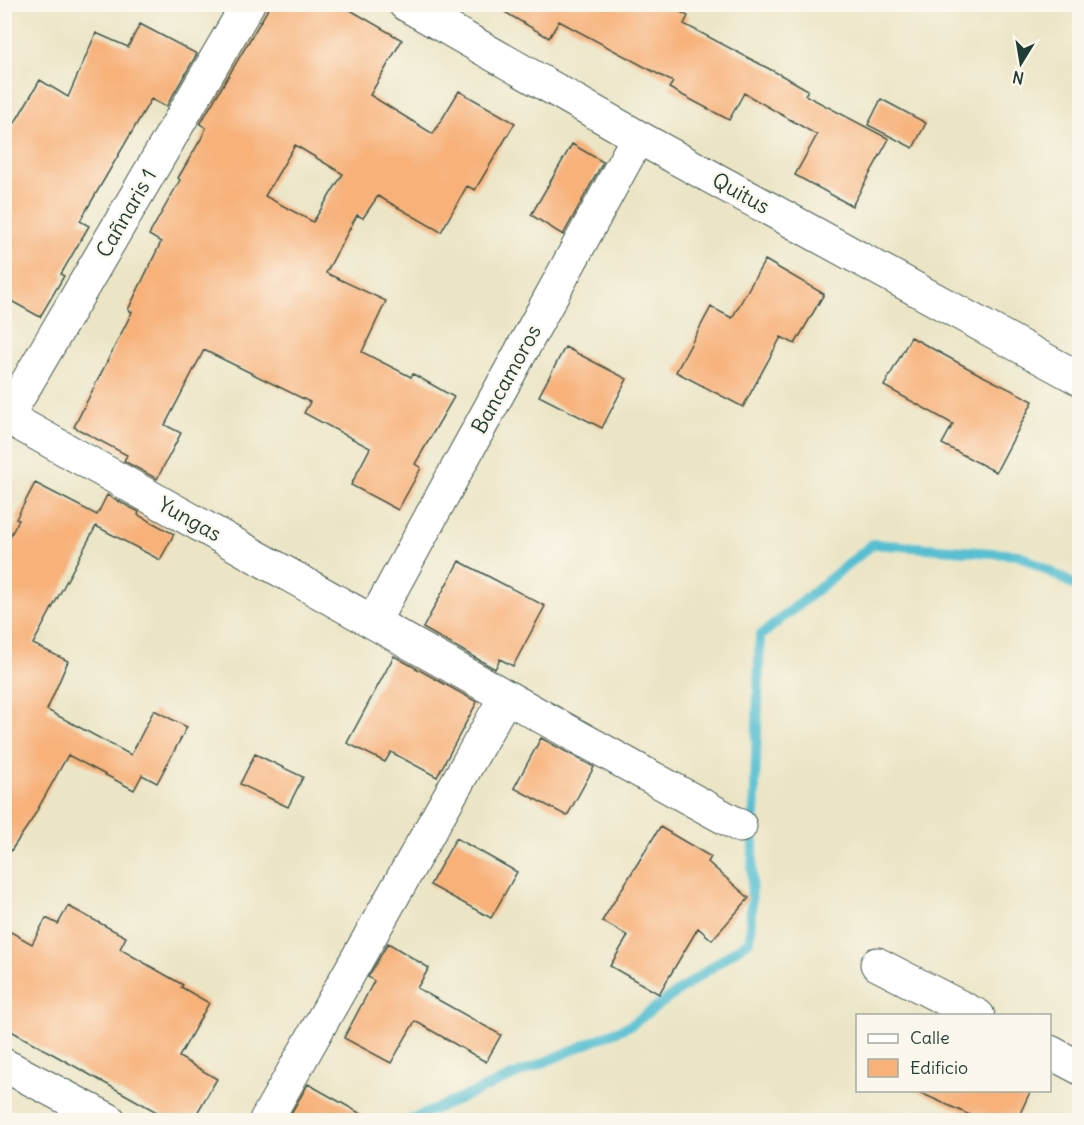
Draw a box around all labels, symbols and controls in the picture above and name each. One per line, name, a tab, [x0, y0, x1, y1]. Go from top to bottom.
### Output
north arrow	[991, 33, 1051, 93]
text: N	[1011, 67, 1025, 89]
street label: Cañnaris 1	[90, 164, 162, 262]
street label: Quitus	[707, 166, 775, 220]
street label: Bancamoros	[465, 320, 547, 438]
street label: Yungas	[154, 491, 226, 547]
legend	[856, 1014, 1051, 1092]
text: Calle	[910, 1026, 950, 1049]
text: Edificio	[910, 1056, 968, 1079]

